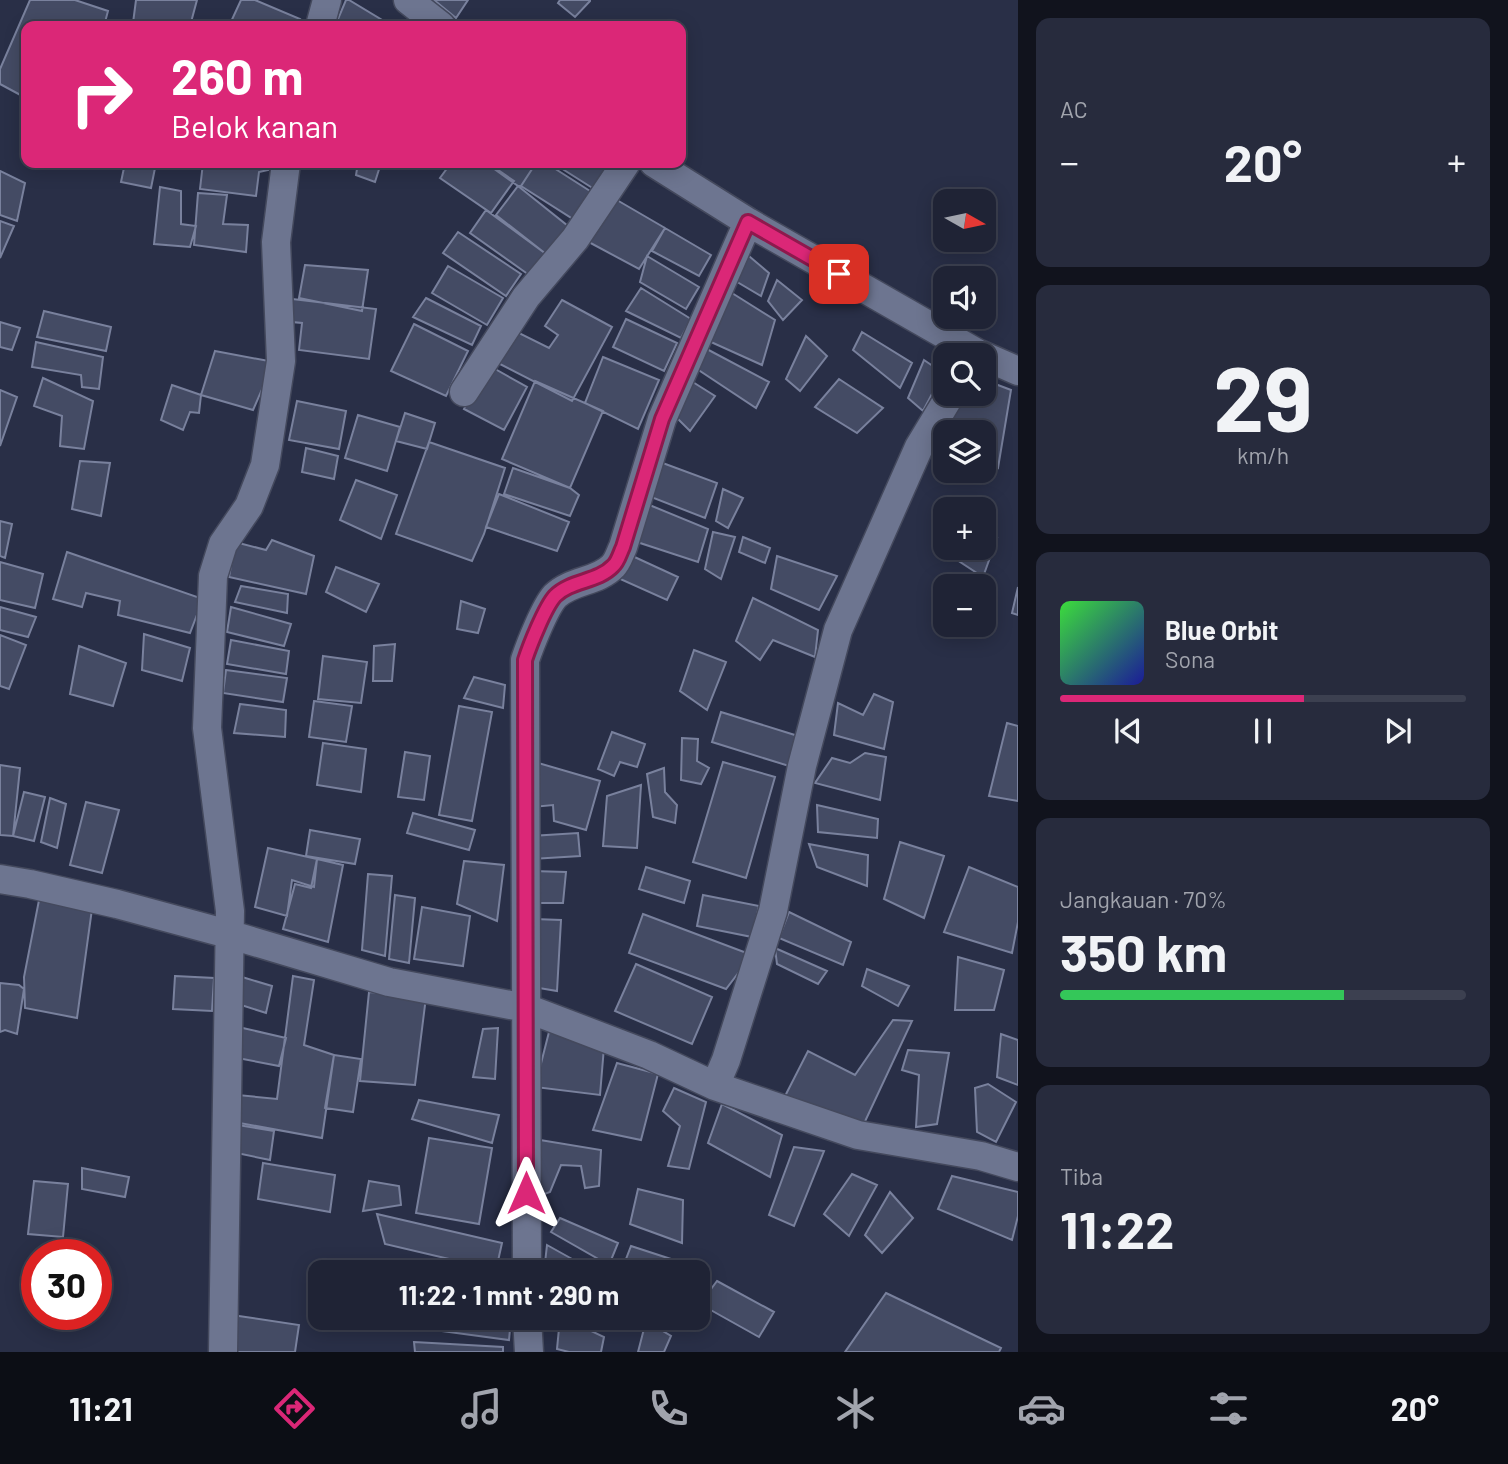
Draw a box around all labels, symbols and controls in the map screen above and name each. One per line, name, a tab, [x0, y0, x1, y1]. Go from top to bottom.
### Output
text: 260 m	[171, 46, 303, 105]
icon: right	[56, 49, 147, 140]
text: AC	[1060, 95, 1088, 123]
text: Belok kanan	[171, 106, 338, 144]
text: 20°	[1224, 130, 1302, 192]
text: −	[1060, 138, 1079, 184]
text: +	[1447, 138, 1466, 184]
north arrow	[933, 189, 996, 252]
map controls	[933, 189, 996, 637]
pin	[809, 244, 869, 304]
icon: arrive	[820, 255, 858, 293]
button: sound	[933, 266, 996, 329]
text: 29	[1213, 341, 1313, 450]
button: search	[933, 343, 996, 406]
button: layers	[933, 420, 996, 483]
text: km/h	[1237, 441, 1289, 469]
button: +	[933, 497, 996, 560]
button: −	[933, 574, 996, 637]
text: Blue Orbit	[1165, 614, 1278, 645]
text: Sona	[1165, 645, 1215, 673]
icon: previous	[1109, 712, 1147, 750]
icon: pause	[1244, 712, 1282, 750]
icon: next	[1379, 712, 1417, 750]
text: Jangkauan · 70%	[1060, 885, 1227, 913]
text: 350 km	[1060, 920, 1227, 982]
position arrow	[489, 1156, 563, 1230]
text: Tiba	[1060, 1162, 1103, 1190]
text: 11:22	[1060, 1197, 1174, 1259]
speed limit sign: 30	[21, 1239, 112, 1330]
text: 11:22 · 1 mnt · 290 m	[399, 1279, 619, 1310]
icon: directions	[270, 1384, 319, 1433]
icon: music	[457, 1384, 506, 1433]
icon: phone	[644, 1384, 693, 1433]
icon: climate	[831, 1384, 880, 1433]
icon: car	[1017, 1384, 1066, 1433]
icon: filters	[1204, 1384, 1253, 1433]
text: 11:21	[69, 1389, 132, 1427]
text: 20°	[1391, 1389, 1439, 1427]

